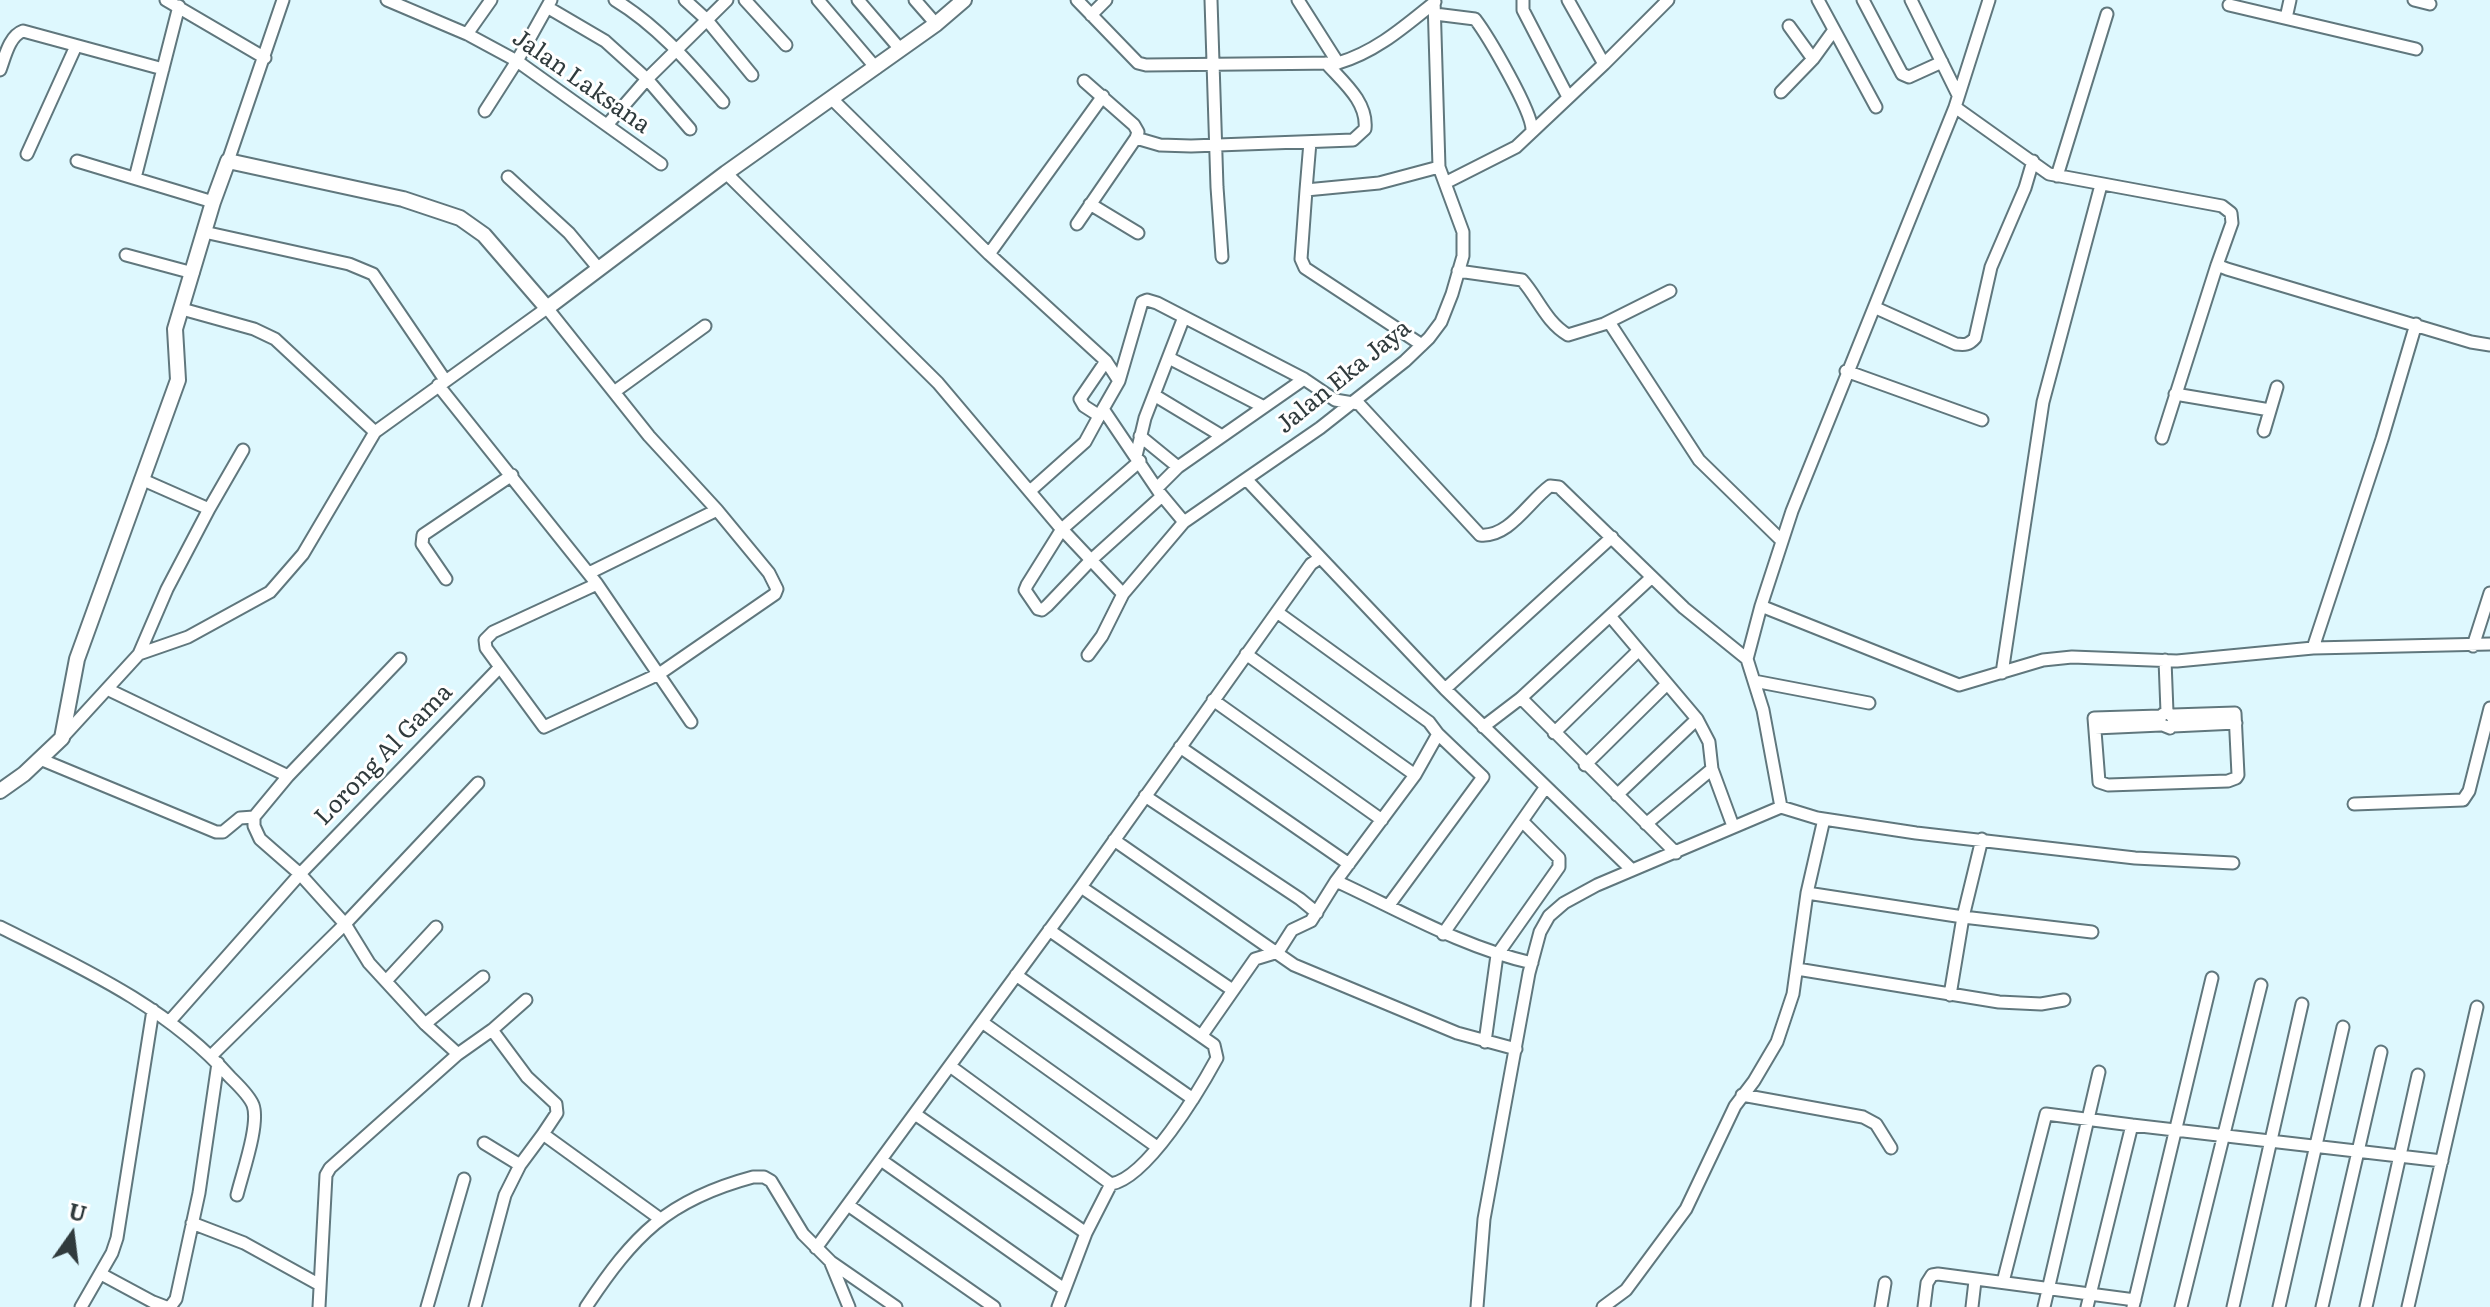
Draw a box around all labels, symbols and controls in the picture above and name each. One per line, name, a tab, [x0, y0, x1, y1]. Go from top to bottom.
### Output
street label: Jalan Laksana	[506, 24, 656, 140]
street label: Jalan Eka Jaya	[1271, 314, 1417, 440]
street label: Lorong Al Gama	[309, 678, 459, 832]
text: U	[66, 1193, 90, 1229]
north arrow	[32, 1195, 112, 1275]

